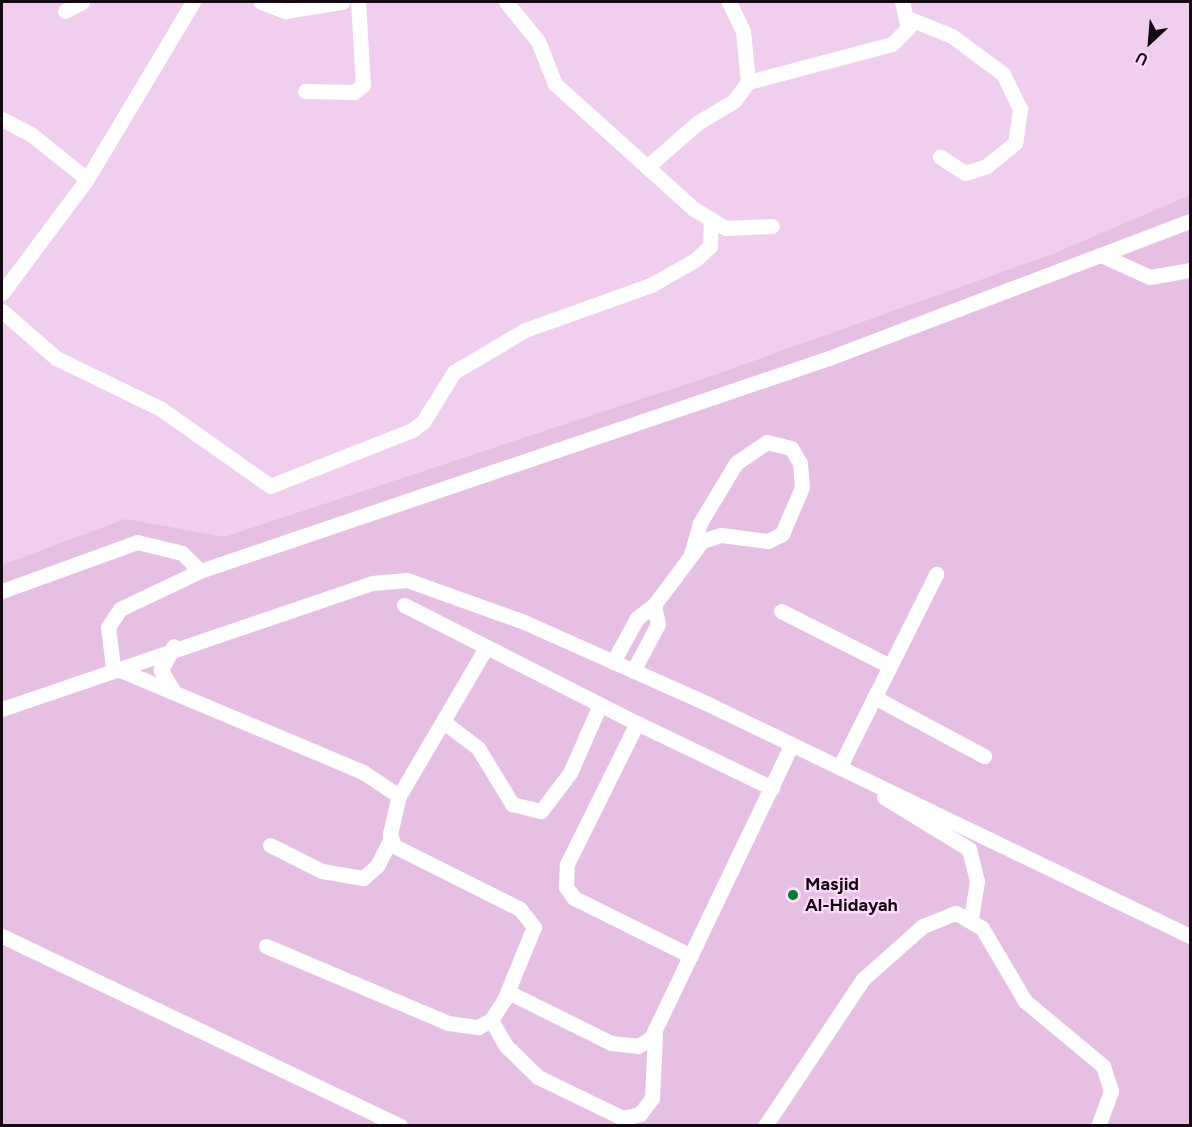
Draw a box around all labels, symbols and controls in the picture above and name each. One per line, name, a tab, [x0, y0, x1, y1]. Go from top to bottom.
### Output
north arrow	[1120, 12, 1180, 72]
text: U	[1133, 48, 1151, 70]
place label: Masjid Al-Hidayah	[805, 874, 898, 916]
marker: Masjid Al-Hidayah	[786, 888, 800, 902]

